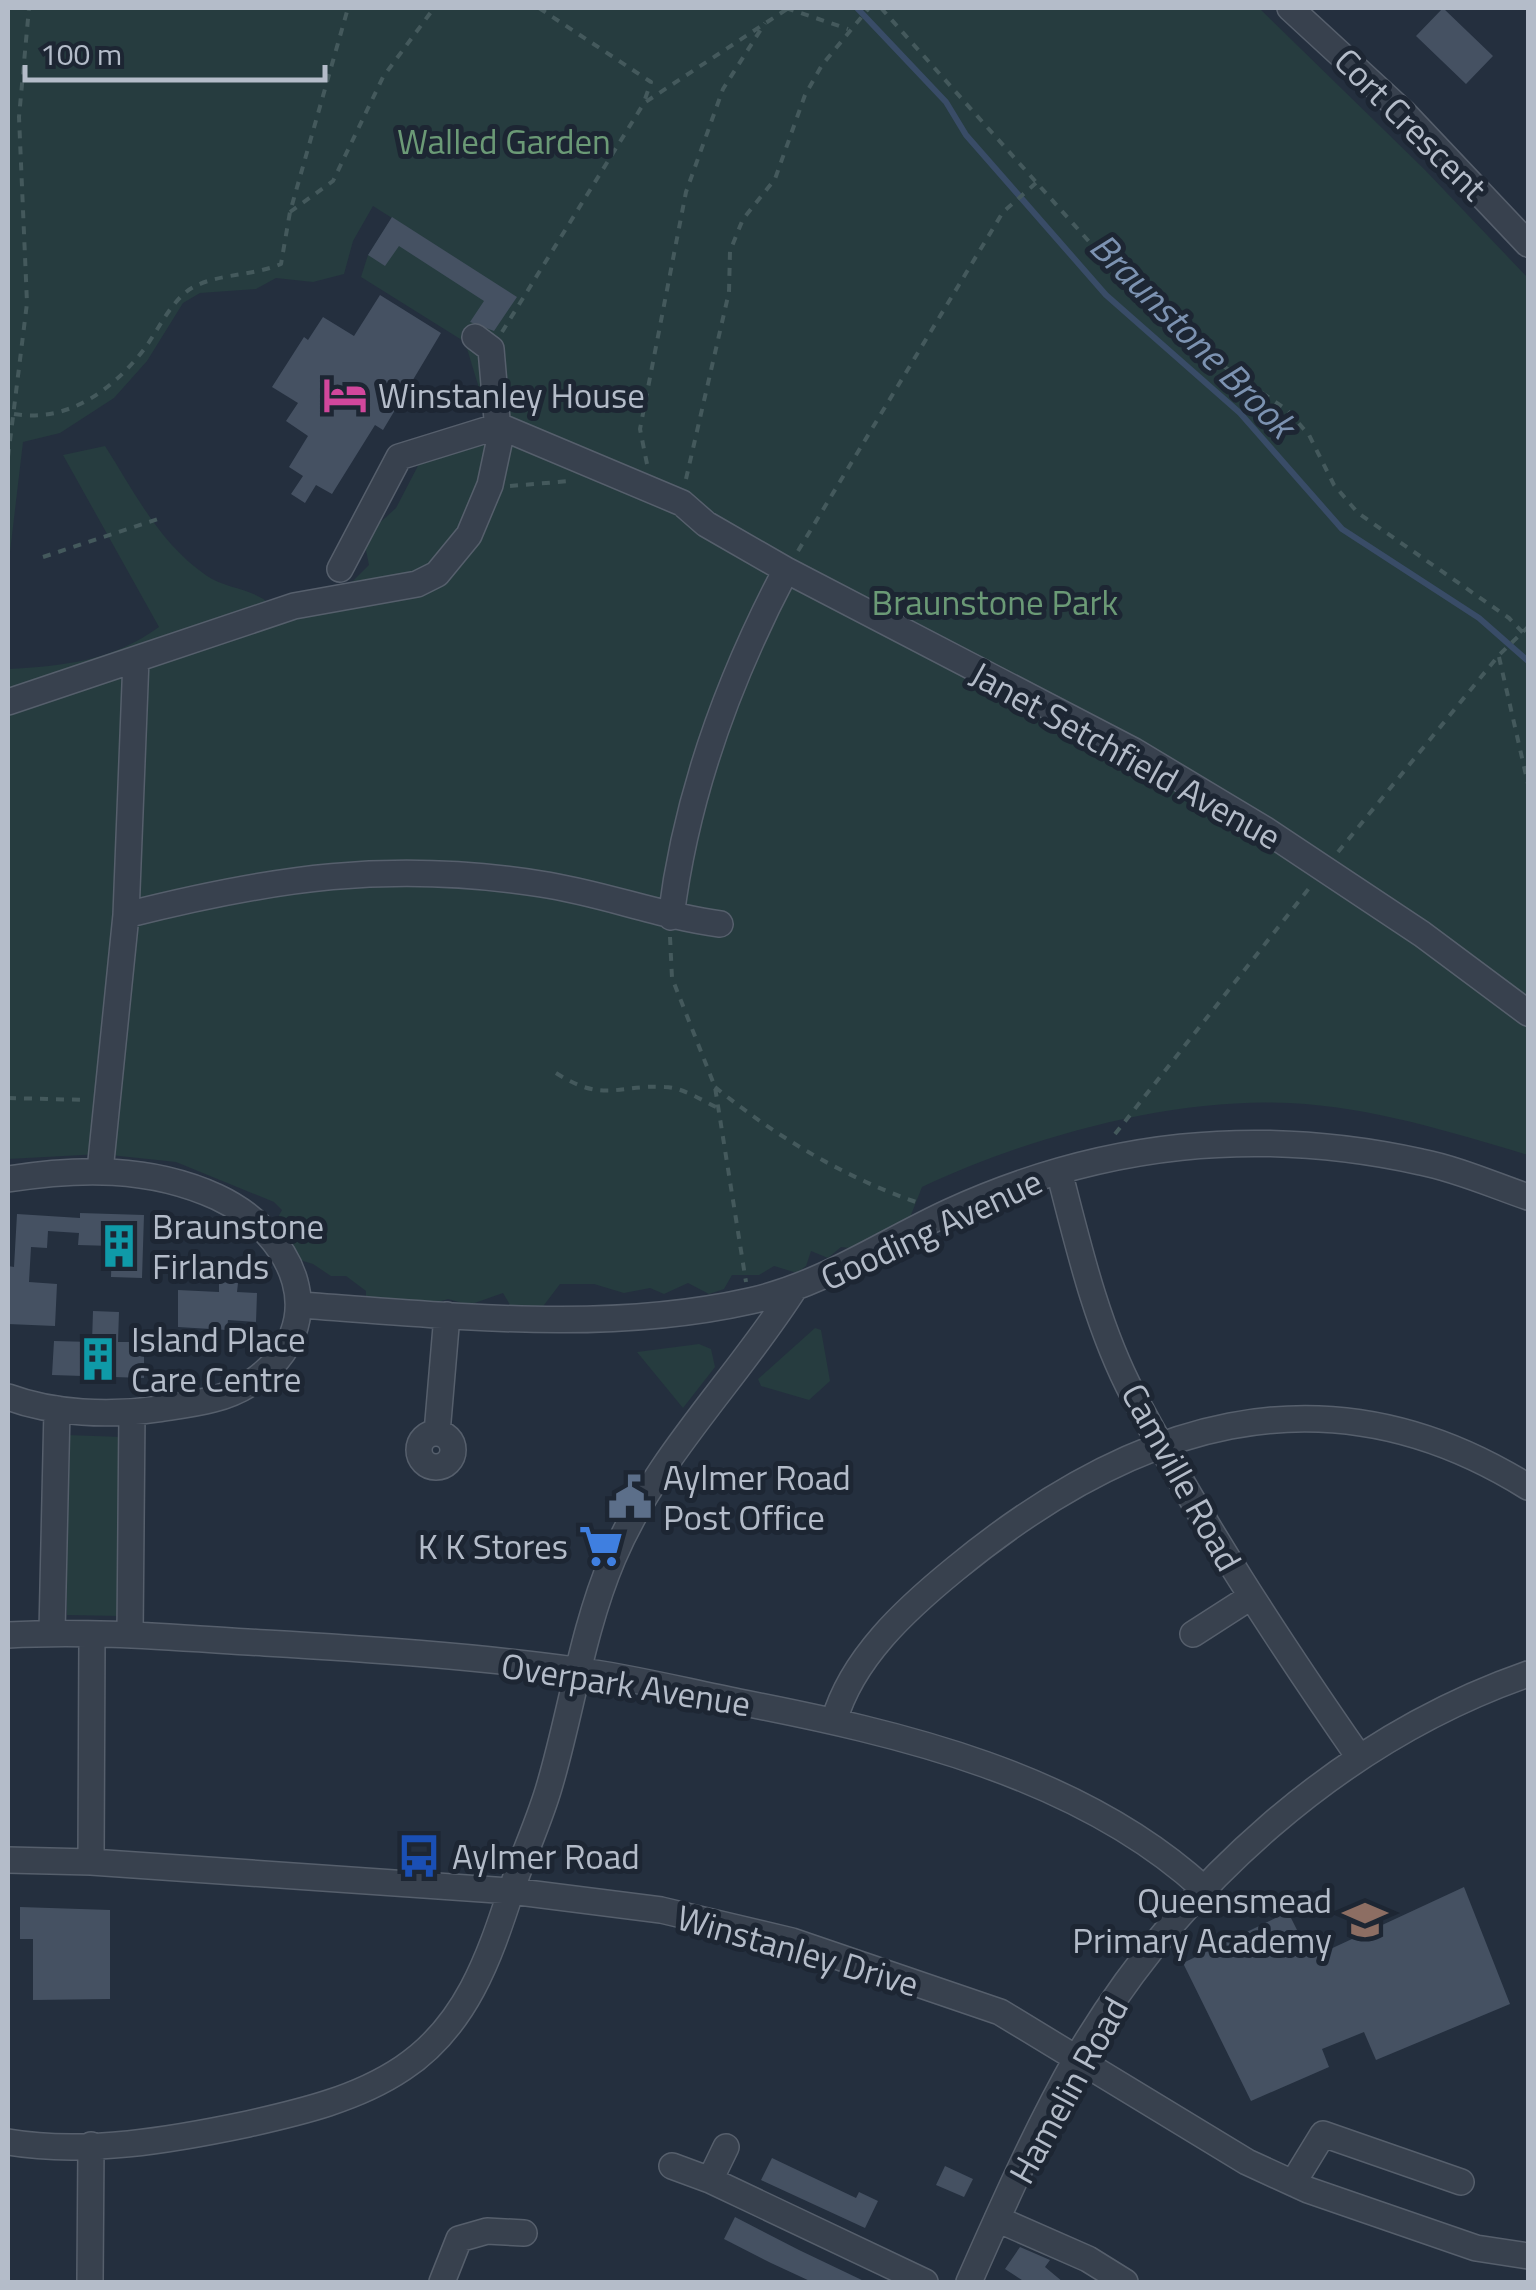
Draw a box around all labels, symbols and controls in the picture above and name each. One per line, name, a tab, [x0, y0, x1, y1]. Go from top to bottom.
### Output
scale bar	[25, 20, 325, 82]
text: 100 m	[40, 31, 122, 77]
street label: Cort Crescent	[1322, 35, 1500, 213]
park label: Walled Garden	[397, 114, 611, 168]
water label: Braunstone Brook	[1077, 219, 1312, 454]
place label: Winstanley House	[378, 368, 645, 422]
hotel icon: Winstanley House	[321, 371, 369, 419]
park label: Braunstone Park	[872, 575, 1119, 629]
street label: Janet Setchfield Avenue	[961, 647, 1291, 863]
street label: Gooding Avenue	[811, 1154, 1051, 1304]
place label: Braunstone Firlands	[152, 1199, 324, 1293]
building icon: Braunstone Firlands	[95, 1222, 143, 1270]
place label: Island Place Care Centre	[131, 1312, 306, 1406]
building icon: Island Place Care Centre	[74, 1335, 122, 1383]
street label: Camville Road	[1108, 1373, 1256, 1581]
place label: Aylmer Road Post Office	[663, 1450, 851, 1544]
public building icon: Aylmer Road Post Office	[606, 1473, 654, 1521]
place label: K K Stores	[418, 1519, 568, 1573]
supermarket icon: K K Stores	[577, 1522, 625, 1570]
street label: Overpark Avenue	[498, 1638, 754, 1730]
place label: Aylmer Road	[452, 1829, 640, 1883]
bus stop icon: Aylmer Road	[395, 1832, 443, 1880]
place label: Queensmead Primary Academy	[1072, 1873, 1332, 1967]
street label: Winstanley Drive	[671, 1890, 925, 2010]
school or university icon: Queensmead Primary Academy	[1341, 1896, 1389, 1944]
street label: Hamelin Road	[994, 1987, 1142, 2193]

